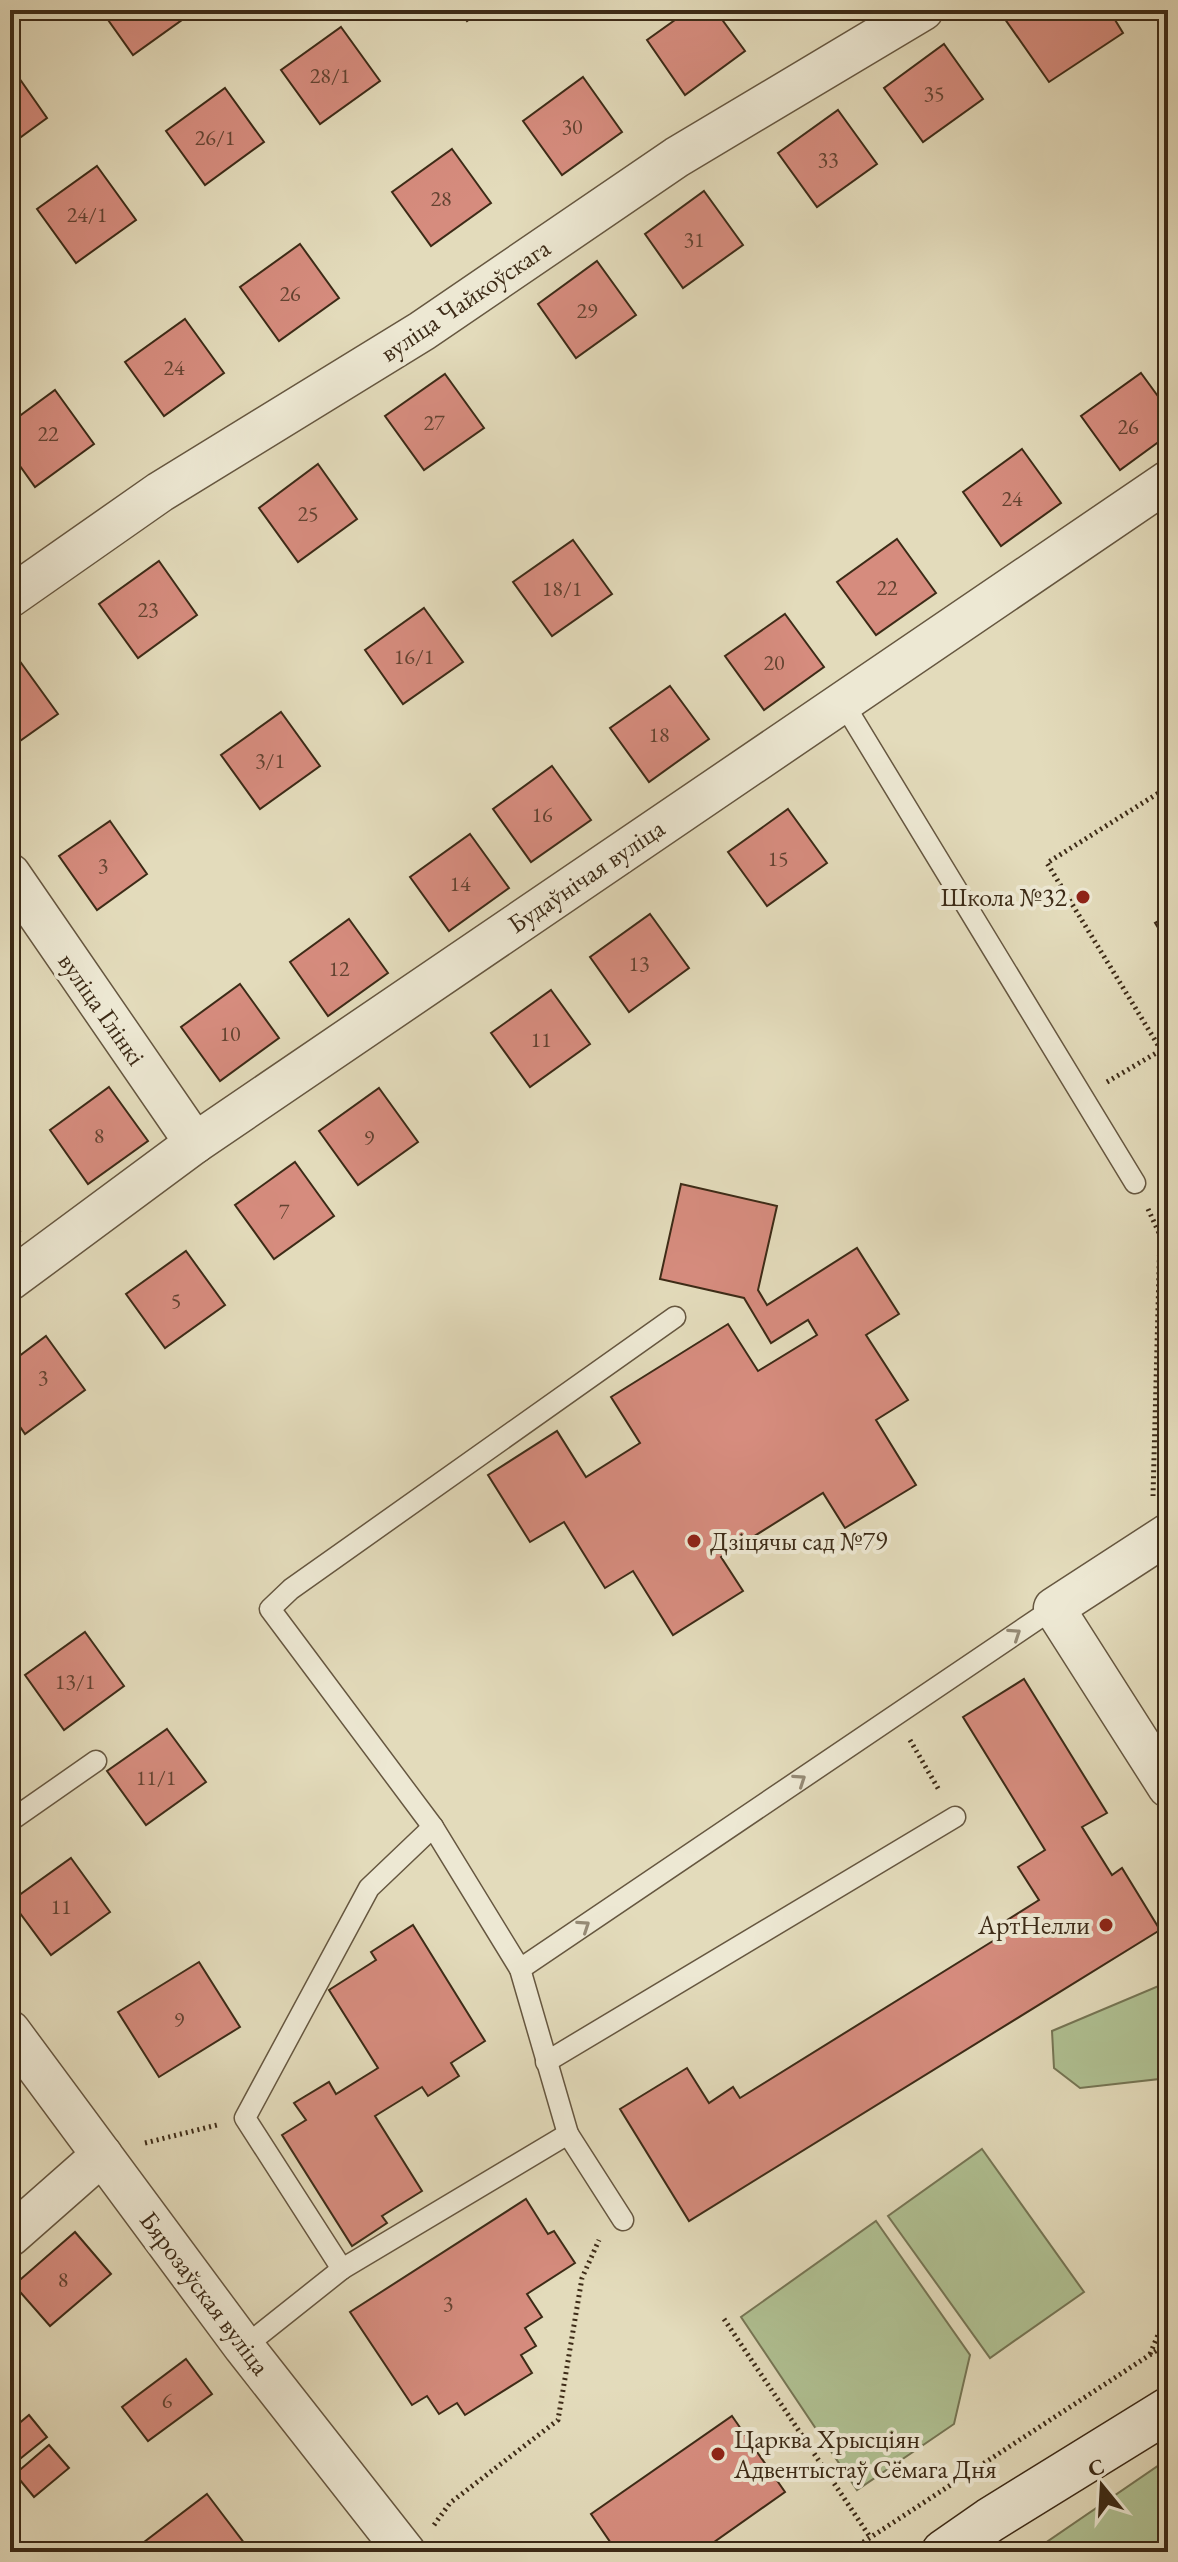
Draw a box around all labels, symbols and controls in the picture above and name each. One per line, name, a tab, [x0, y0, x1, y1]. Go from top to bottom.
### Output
house number: 28/1	[310, 61, 350, 90]
house number: 35	[923, 79, 945, 108]
house number: 30	[561, 112, 583, 141]
house number: 26/1	[195, 123, 235, 152]
house number: 33	[817, 145, 839, 174]
house number: 28	[430, 184, 452, 213]
house number: 24/1	[67, 200, 107, 229]
house number: 31	[683, 225, 705, 254]
street label: вуліца Чайкоўскага	[373, 230, 557, 369]
house number: 26	[279, 279, 301, 308]
house number: 29	[576, 296, 598, 325]
house number: 24	[163, 353, 185, 382]
house number: 27	[423, 408, 445, 437]
house number: 26	[1117, 412, 1139, 441]
house number: 22	[37, 419, 59, 448]
house number: 24	[1001, 484, 1023, 513]
house number: 25	[297, 499, 319, 528]
house number: 22	[876, 573, 898, 602]
house number: 18/1	[542, 574, 582, 603]
house number: 23	[137, 595, 159, 624]
house number: 16/1	[394, 642, 434, 671]
house number: 20	[763, 648, 785, 677]
house number: 18	[648, 720, 670, 749]
house number: 3/1	[255, 746, 285, 775]
house number: 16	[531, 800, 553, 829]
street label: Будаўнічая вуліца	[501, 811, 671, 941]
house number: 15	[767, 844, 789, 873]
house number: 3	[98, 851, 108, 880]
house number: 14	[449, 869, 471, 898]
place label: Школа №32	[940, 880, 1068, 914]
marker: Школа №32	[1074, 888, 1092, 906]
street label: вуліца Глінкі	[51, 946, 153, 1072]
house number: 13	[628, 949, 650, 978]
house number: 12	[328, 954, 350, 983]
house number: 10	[219, 1019, 241, 1048]
house number: 11	[530, 1025, 552, 1054]
house number: 8	[94, 1121, 104, 1150]
house number: 9	[364, 1123, 375, 1152]
house number: 7	[279, 1197, 290, 1226]
house number: 5	[171, 1286, 181, 1315]
house number: 3	[38, 1363, 48, 1392]
place label: Дзіцячы сад №79	[710, 1524, 888, 1558]
marker: Дзіцячы сад №79	[685, 1532, 703, 1550]
one-way arrow	[1007, 1629, 1021, 1644]
house number: 13/1	[55, 1667, 95, 1696]
house number: 11/1	[136, 1763, 176, 1792]
one-way arrow	[791, 1775, 805, 1790]
house number: 11	[50, 1892, 72, 1921]
place label: АртНелли	[977, 1908, 1090, 1942]
marker: АртНелли	[1097, 1916, 1115, 1934]
one-way arrow	[576, 1920, 590, 1935]
house number: 9	[174, 2005, 185, 2034]
street label: Бярозаўская вуліца	[132, 2204, 278, 2382]
house number: 8	[58, 2265, 68, 2294]
house number: 3	[443, 2289, 453, 2318]
house number: 6	[162, 2386, 173, 2415]
place label: Царква Хрысціян Адвентыстаў Сёмага Дня	[733, 2422, 997, 2486]
marker: Царква Хрысціян Адвентыстаў Сёмага Дня	[709, 2445, 727, 2463]
north arrow	[1062, 2446, 1142, 2526]
text: С	[1084, 2451, 1108, 2484]

